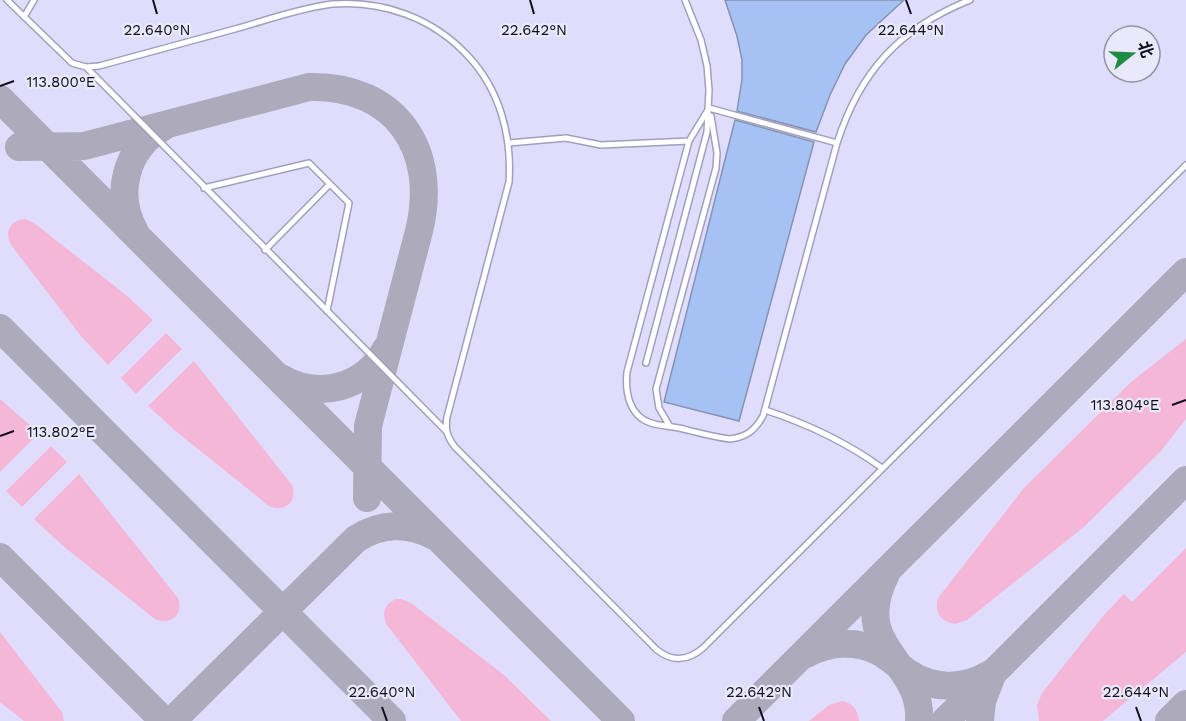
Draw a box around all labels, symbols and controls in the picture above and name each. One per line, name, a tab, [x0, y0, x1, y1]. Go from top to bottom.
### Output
text: 22.640°N	[124, 21, 190, 39]
text: 22.642°N	[501, 21, 567, 39]
text: 22.644°N	[878, 21, 944, 39]
north arrow	[1102, 24, 1162, 84]
text: 北	[1134, 39, 1157, 60]
text: 113.800°E	[27, 73, 95, 91]
text: 113.804°E	[1091, 396, 1159, 414]
text: 113.802°E	[27, 423, 95, 441]
text: 22.640°N	[349, 683, 415, 701]
text: 22.642°N	[726, 683, 792, 701]
text: 22.644°N	[1103, 683, 1169, 701]

